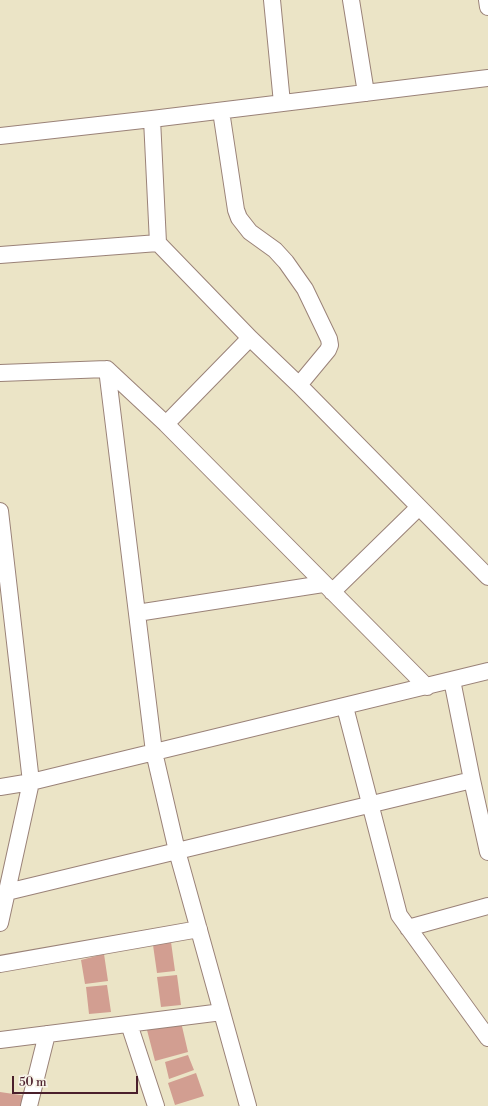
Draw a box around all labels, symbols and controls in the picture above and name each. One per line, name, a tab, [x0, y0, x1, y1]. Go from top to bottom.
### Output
scale bar	[14, 1068, 140, 1094]
text: 50 m	[19, 1075, 47, 1090]

